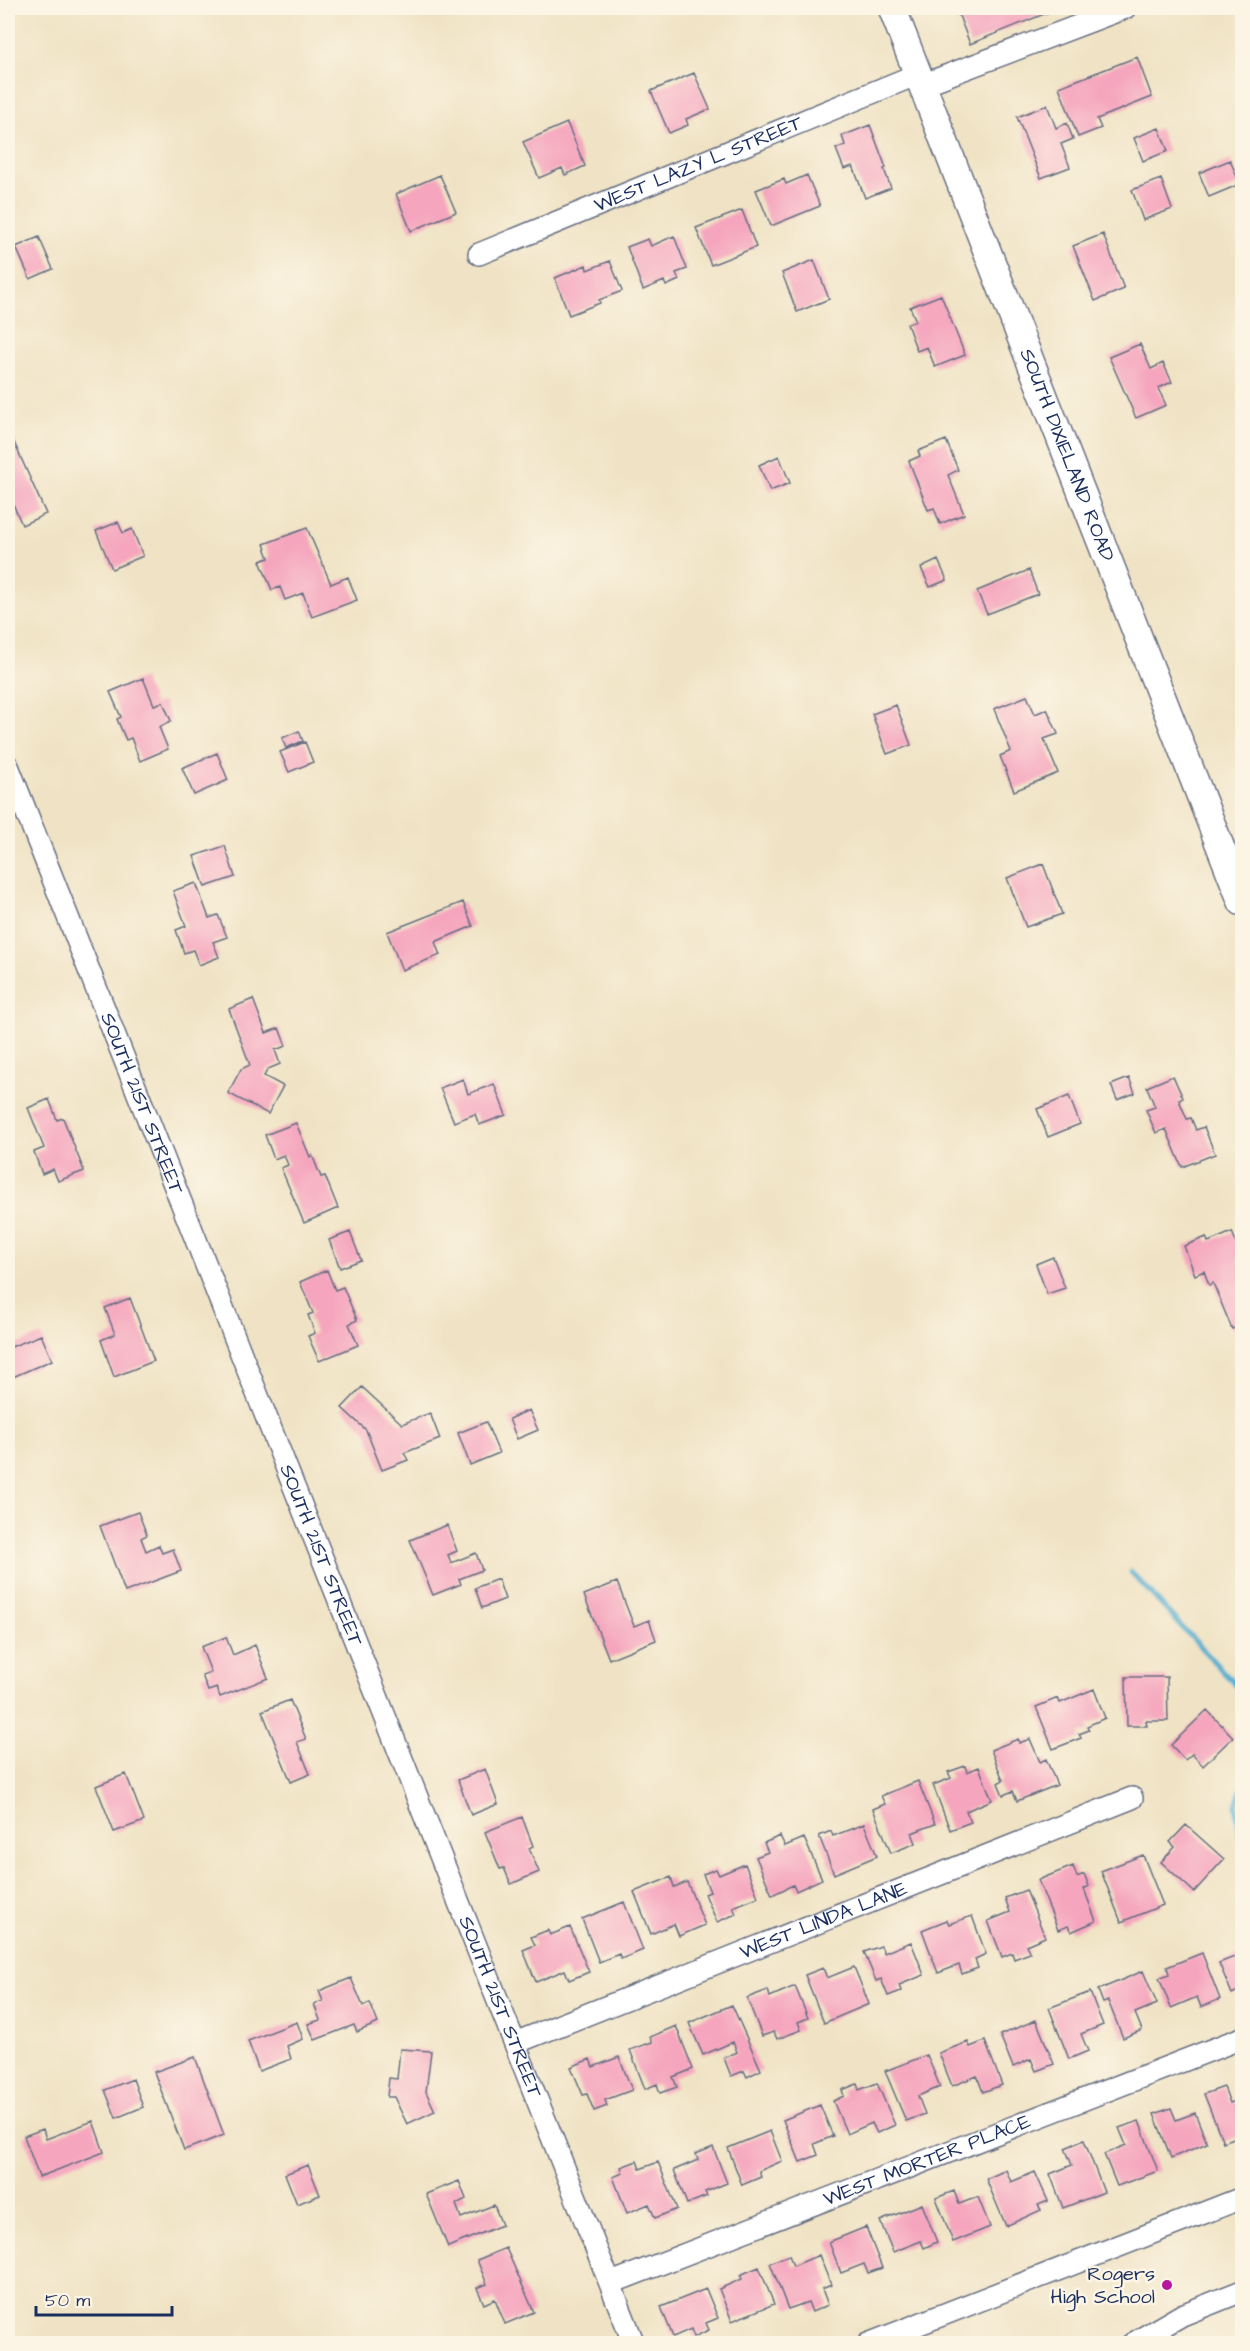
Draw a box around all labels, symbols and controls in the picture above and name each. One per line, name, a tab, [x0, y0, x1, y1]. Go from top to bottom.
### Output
street label: WEST LAZY L STREET	[590, 109, 807, 219]
street label: SOUTH DIXIELAND ROAD	[1013, 344, 1121, 566]
street label: SOUTH 21ST STREET	[93, 1008, 191, 1199]
street label: SOUTH 21ST STREET	[272, 1460, 370, 1651]
street label: WEST LINDA LANE	[736, 1875, 912, 1966]
street label: SOUTH 21ST STREET	[452, 1912, 549, 2102]
street label: WEST MORTER PLACE	[819, 2107, 1035, 2213]
place label: Rogers High School	[1051, 2260, 1155, 2312]
marker: Rogers High School	[1160, 2278, 1174, 2292]
scale bar	[36, 2279, 172, 2317]
text: 50 m	[45, 2288, 90, 2313]

